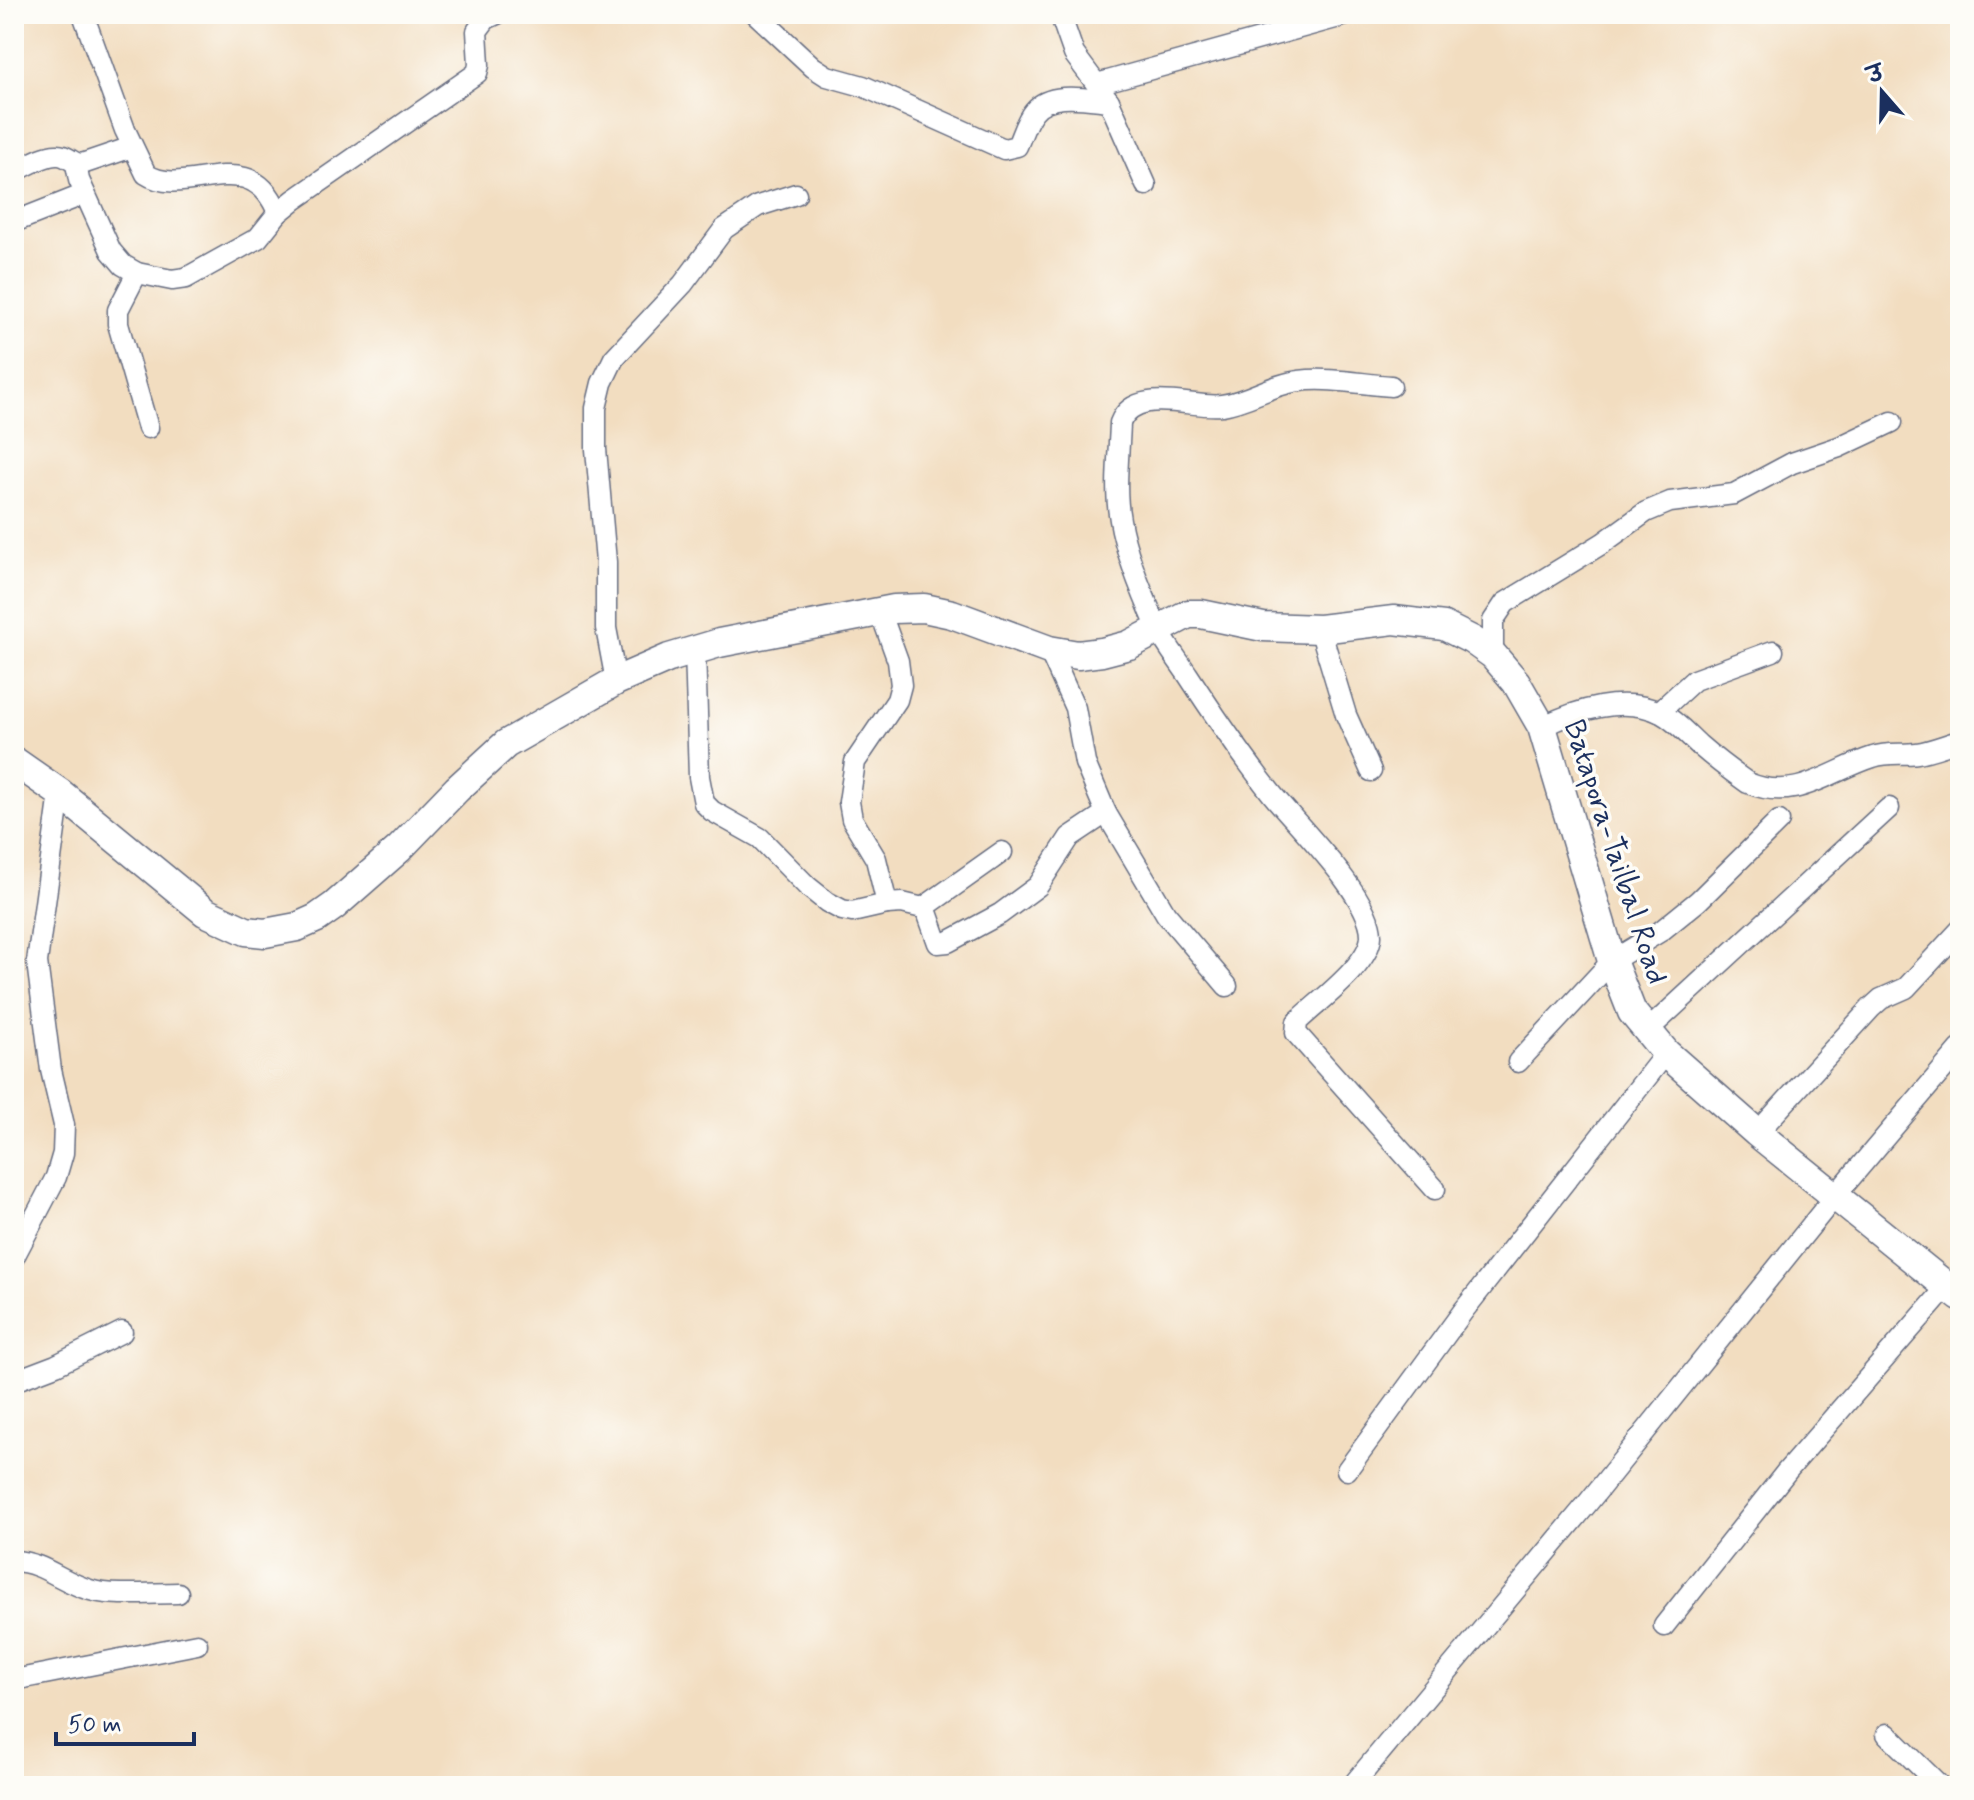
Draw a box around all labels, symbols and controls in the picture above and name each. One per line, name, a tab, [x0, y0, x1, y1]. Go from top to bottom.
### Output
north arrow	[1842, 52, 1922, 132]
text: उ	[1862, 59, 1890, 91]
street label: Batapora-Tailbal Road	[1554, 715, 1676, 989]
scale bar	[56, 1696, 194, 1746]
text: 50 m	[68, 1710, 122, 1741]

